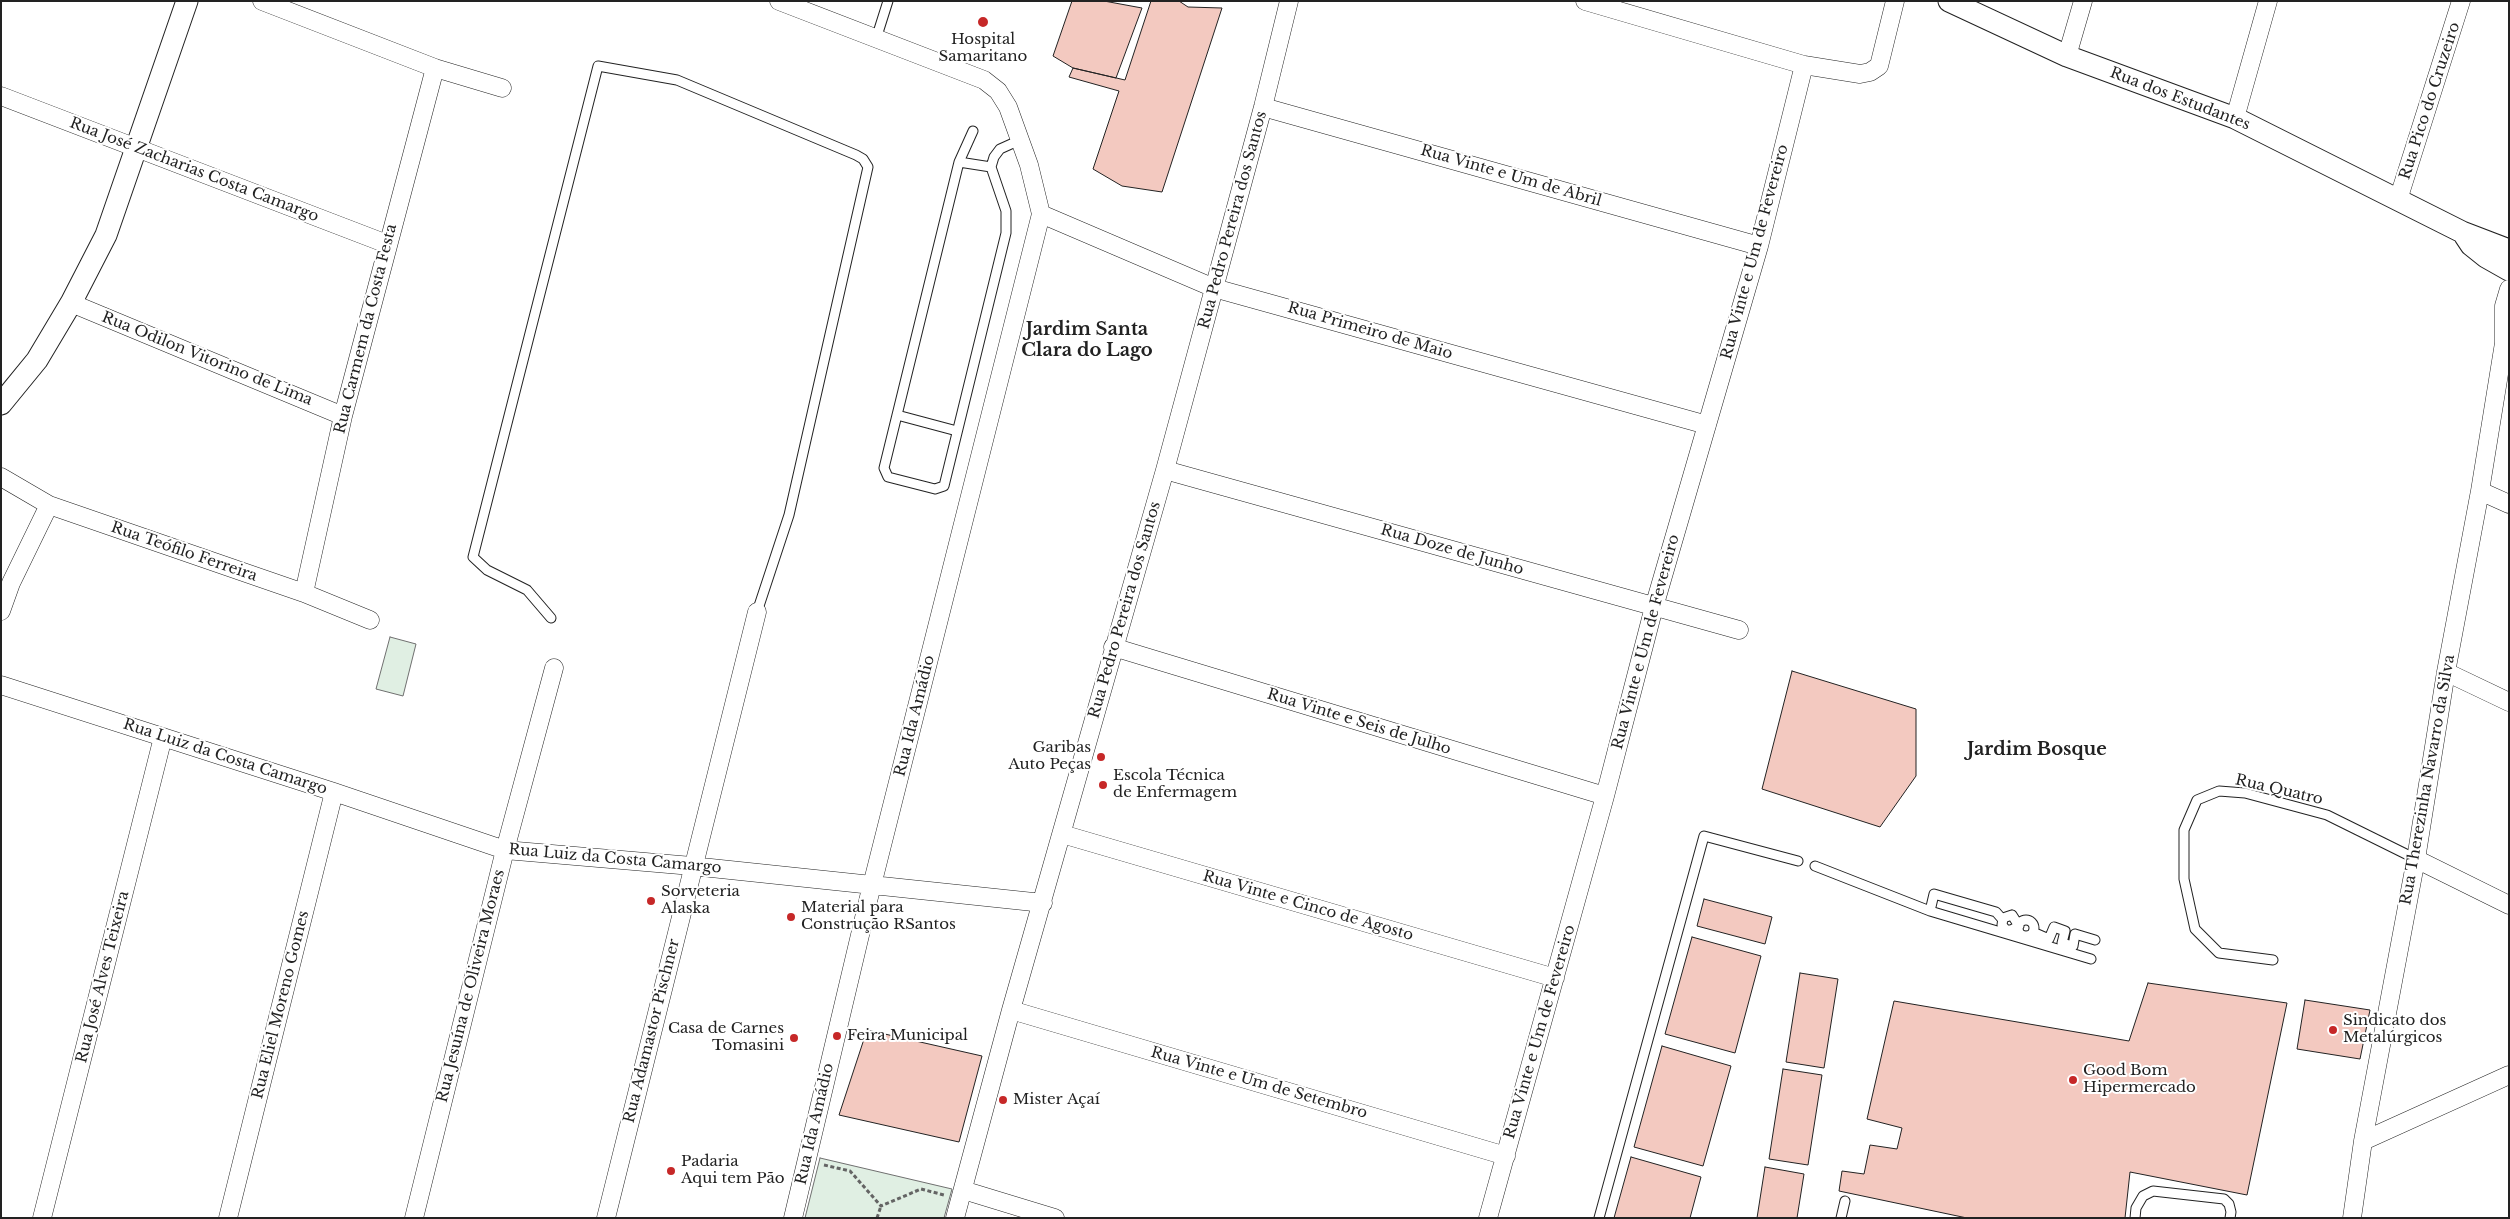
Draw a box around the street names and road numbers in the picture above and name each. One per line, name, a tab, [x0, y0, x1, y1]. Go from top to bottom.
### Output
street label: Rua Pico do Cruzeiro	[2396, 20, 2464, 182]
street label: Rua dos Estudantes	[2107, 64, 2253, 134]
street label: Rua Pedro Pereira dos Santos	[1195, 109, 1271, 331]
street label: Rua José Zacharias Costa Camargo	[67, 114, 321, 226]
street label: Rua Vinte e Um de Abril	[1418, 142, 1604, 210]
street label: Rua Vinte e Um de Fevereiro	[1718, 143, 1792, 361]
street label: Rua Carmem da Costa Festa	[331, 222, 401, 436]
street label: Rua Primeiro de Maio	[1286, 299, 1454, 363]
street label: Rua Odilon Vitorino de Lima	[99, 308, 315, 410]
street label: Rua Pedro Pereira dos Santos	[1085, 499, 1165, 721]
street label: Rua Teófilo Ferreira	[109, 519, 259, 585]
street label: Rua Doze de Junho	[1378, 521, 1526, 579]
street label: Rua Vinte e Um de Fevereiro	[1609, 533, 1683, 751]
street label: Rua Therezinha Navarro da Silva	[2397, 653, 2459, 907]
street label: Rua Ida Amádio	[891, 654, 939, 778]
street label: Rua Vinte e Seis de Julho	[1265, 685, 1453, 759]
street label: Rua Luiz da Costa Camargo	[121, 715, 329, 799]
street label: Rua Quatro	[2233, 771, 2325, 809]
street label: Rua Luiz da Costa Camargo	[508, 841, 722, 877]
street label: Rua Vinte e Cinco de Agosto	[1201, 867, 1415, 945]
street label: Rua Jesuína de Oliveira Moraes	[433, 868, 509, 1104]
street label: Rua José Alves Teixeira	[73, 889, 133, 1065]
street label: Rua Eliel Moreno Gomes	[249, 909, 313, 1101]
street label: Rua Vinte e Um de Fevereiro	[1501, 923, 1579, 1141]
street label: Rua Adamastor Pischner	[620, 937, 684, 1125]
street label: Rua Vinte e Um de Setembro	[1149, 1043, 1369, 1123]
street label: Rua Ida Amádio	[792, 1062, 838, 1186]

